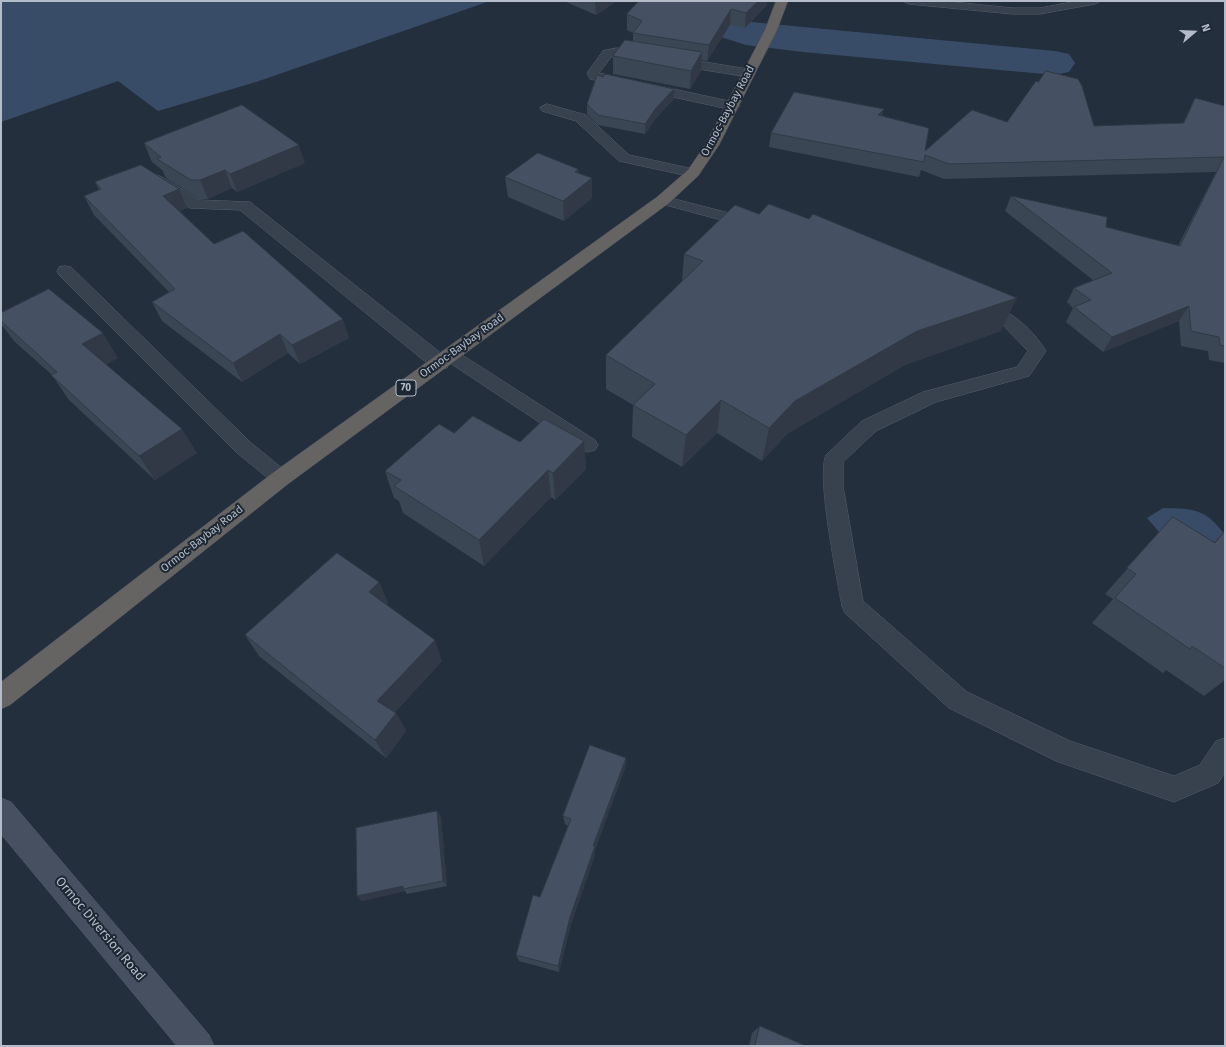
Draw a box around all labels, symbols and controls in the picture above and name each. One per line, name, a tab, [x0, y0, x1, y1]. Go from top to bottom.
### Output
north arrow	[1174, 12, 1214, 52]
text: N	[1198, 22, 1213, 33]
street label: Ormoc-Baybay Road	[699, 63, 757, 159]
street label: Ormoc-Baybay Road	[417, 311, 507, 381]
road number: 70	[396, 380, 416, 396]
street label: Ormoc-Baybay Road	[158, 503, 246, 575]
street label: Ormoc Diversion Road	[52, 874, 148, 984]

